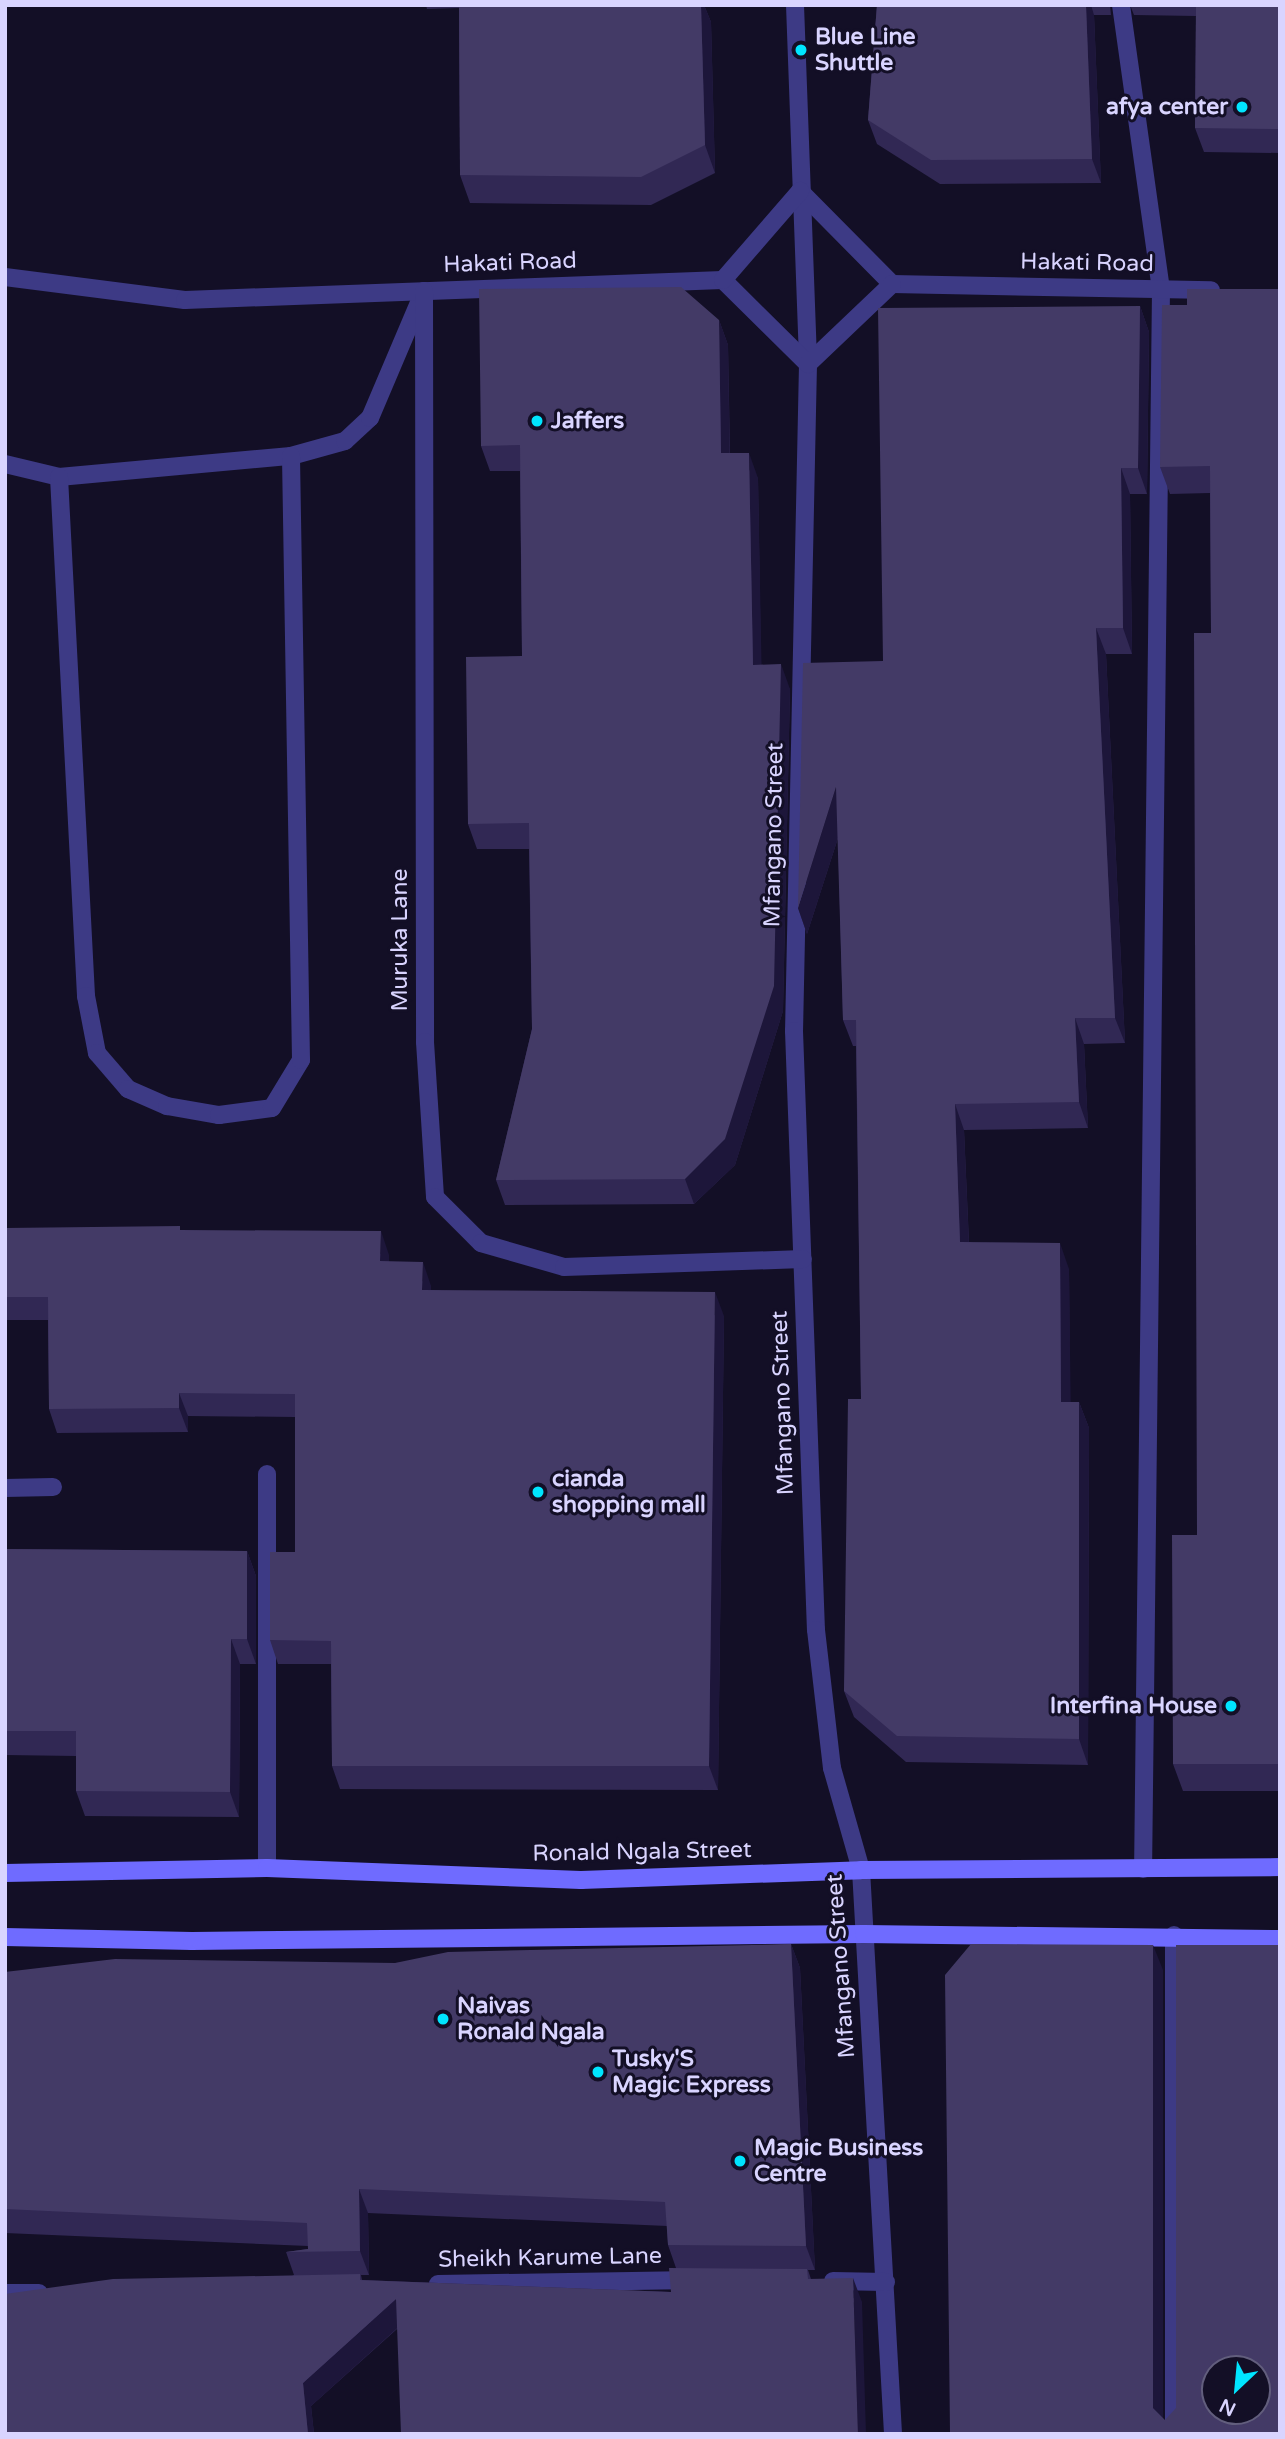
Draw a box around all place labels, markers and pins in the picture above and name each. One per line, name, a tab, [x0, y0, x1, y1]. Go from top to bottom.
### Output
place label: Blue Line Shuttle	[815, 23, 916, 77]
marker: Blue Line Shuttle	[793, 42, 809, 58]
place label: afya center	[1106, 93, 1228, 121]
marker: afya center	[1234, 99, 1250, 115]
place label: Jaffers	[551, 407, 624, 435]
marker: Jaffers	[529, 413, 545, 429]
place label: cianda shopping mall	[552, 1465, 706, 1519]
marker: cianda shopping mall	[530, 1484, 546, 1500]
place label: Interfina House	[1050, 1692, 1217, 1720]
marker: Interfina House	[1223, 1698, 1239, 1714]
place label: Naivas Ronald Ngala	[457, 1992, 605, 2046]
marker: Naivas Ronald Ngala	[435, 2011, 451, 2027]
place label: Tusky'S Magic Express	[612, 2045, 771, 2099]
marker: Tusky'S Magic Express	[590, 2064, 606, 2080]
place label: Magic Business Centre	[754, 2134, 923, 2188]
marker: Magic Business Centre	[732, 2153, 748, 2169]

